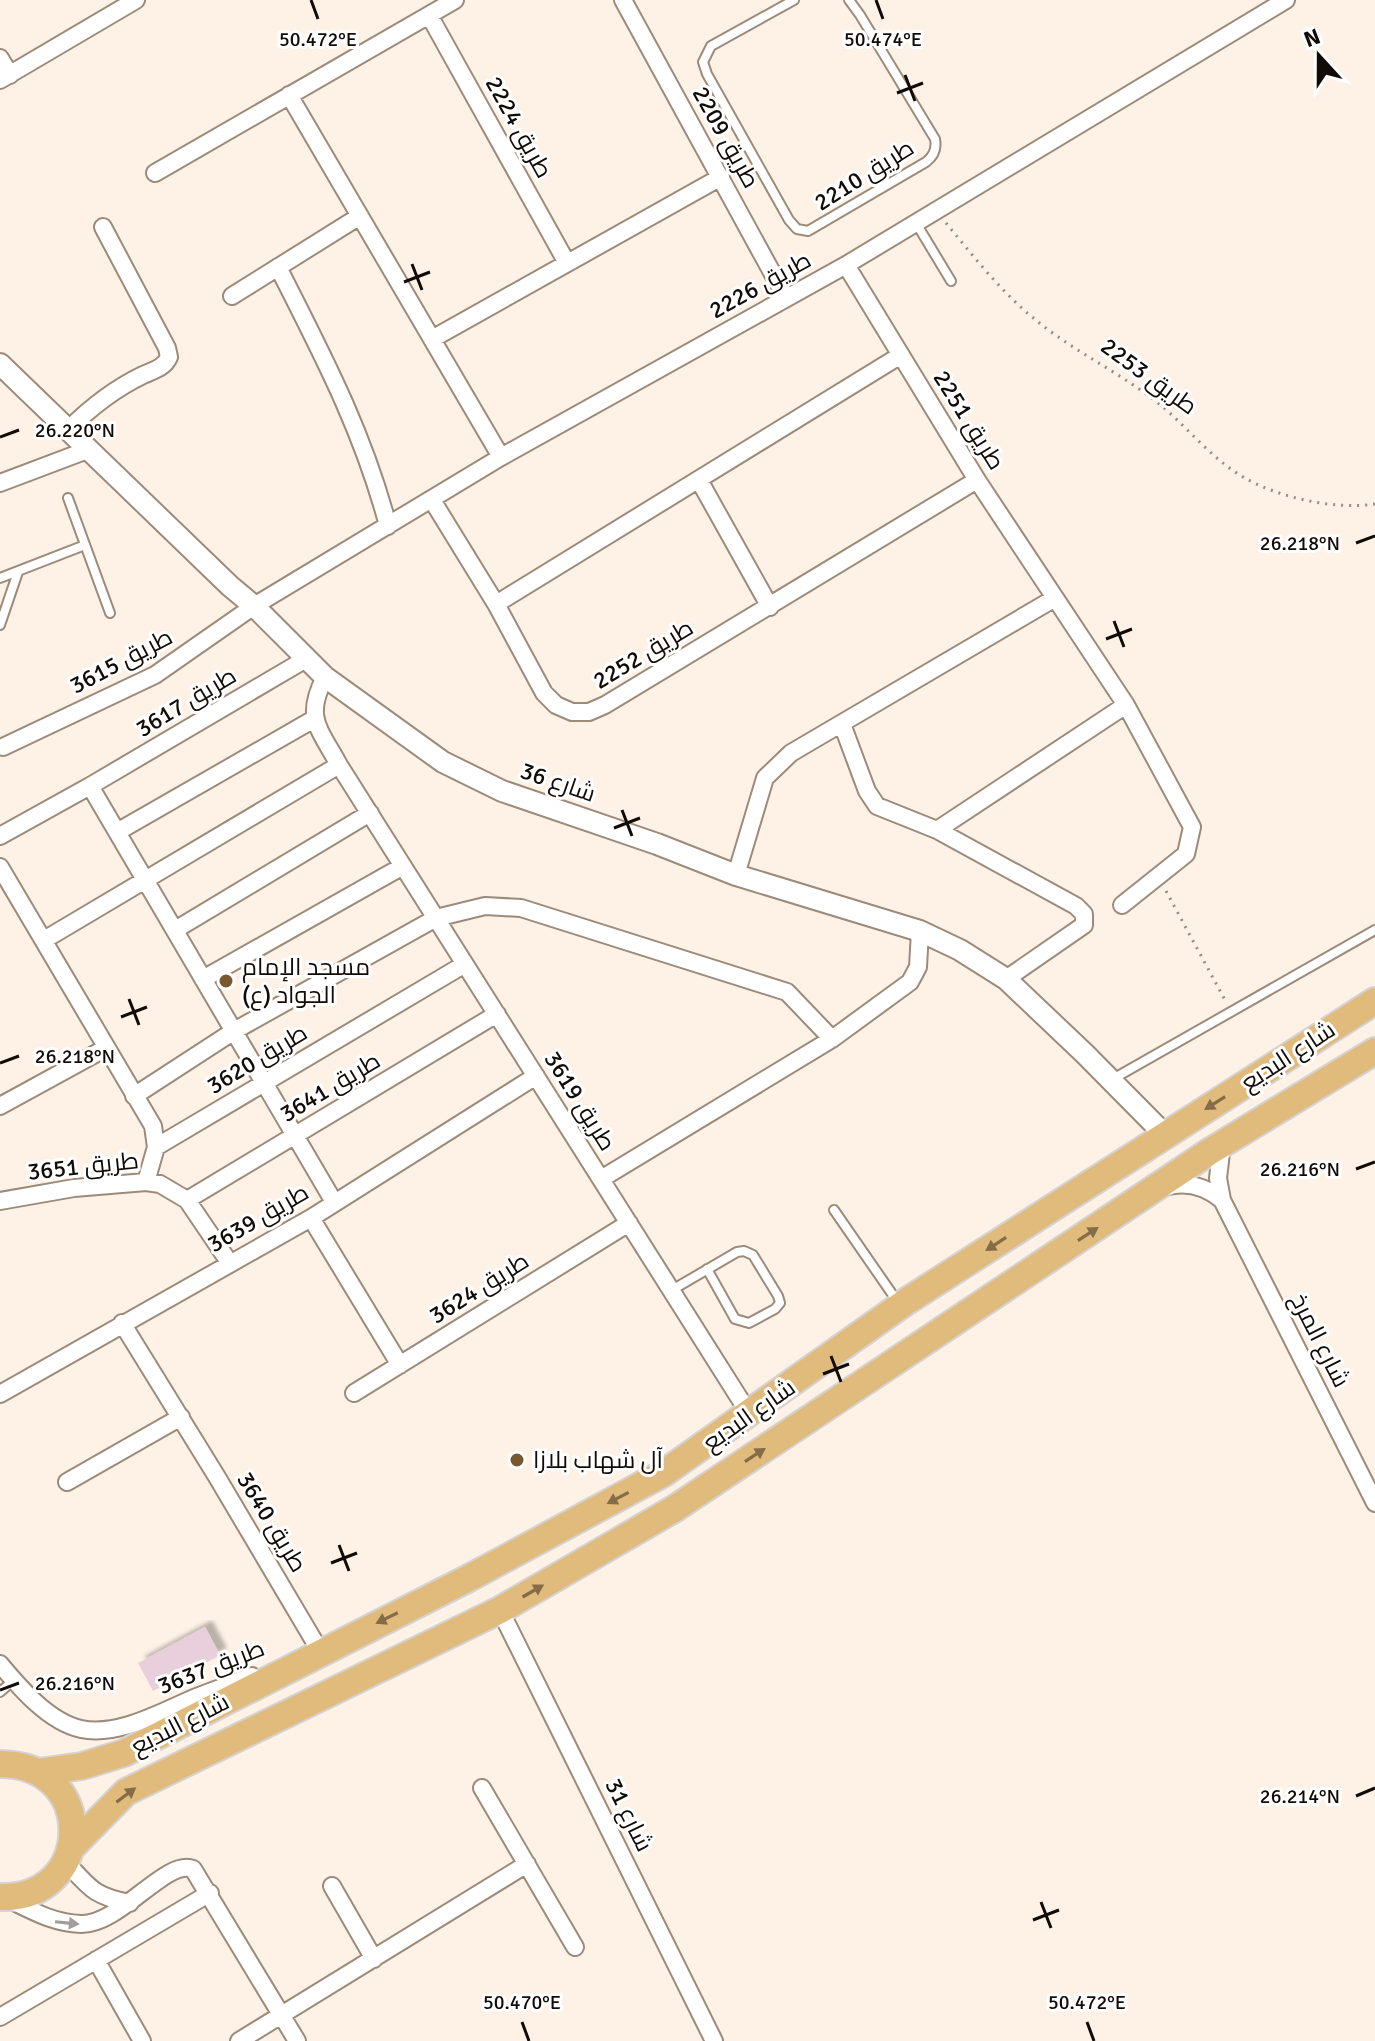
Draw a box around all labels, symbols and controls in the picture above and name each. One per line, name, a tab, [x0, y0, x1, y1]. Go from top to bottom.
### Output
north arrow	[1279, 16, 1359, 96]
text: N	[1300, 22, 1324, 53]
text: 50.472°E	[279, 27, 357, 52]
text: 50.474°E	[844, 27, 922, 52]
street label: طريق 2224	[479, 71, 559, 183]
street label: طريق 2209	[686, 81, 766, 193]
street label: طريق 2210	[809, 133, 919, 217]
street label: طريق 2226	[704, 245, 816, 325]
street label: طريق 2253	[1095, 331, 1203, 421]
street label: طريق 2251	[927, 365, 1011, 475]
text: 26.220°N	[35, 418, 115, 443]
text: 26.218°N	[1260, 531, 1340, 556]
street label: طريق 2252	[587, 612, 699, 696]
street label: طريق 3615	[65, 621, 177, 701]
street label: طريق 3617	[130, 660, 242, 744]
street label: شارع 36	[516, 755, 600, 810]
place label: مسجد الإمام الجواد (ع)	[242, 952, 370, 1011]
marker: مسجد الإمام الجواد (ع)	[217, 972, 235, 990]
street label: شارع البديع	[1235, 1014, 1341, 1098]
street label: طريق 3620	[201, 1017, 313, 1101]
text: 26.218°N	[35, 1044, 115, 1069]
street label: طريق 3641	[274, 1045, 386, 1129]
street label: طريق 3619	[538, 1046, 622, 1156]
one-way arrow	[1204, 1096, 1226, 1110]
street label: طريق 3651	[26, 1145, 140, 1187]
text: 26.216°N	[1260, 1157, 1340, 1182]
street label: طريق 3639	[202, 1177, 314, 1259]
one-way arrow	[1077, 1228, 1099, 1242]
one-way arrow	[985, 1236, 1007, 1250]
street label: طريق 3624	[424, 1246, 534, 1330]
street label: شارع المرخ	[1283, 1288, 1357, 1393]
street label: شارع البديع	[697, 1372, 802, 1459]
place label: آل شهاب بلازا	[533, 1445, 664, 1475]
one-way arrow	[744, 1448, 765, 1463]
marker: آل شهاب بلازا	[508, 1451, 526, 1469]
street label: طريق 3640	[230, 1466, 314, 1578]
one-way arrow	[607, 1491, 629, 1505]
one-way arrow	[522, 1584, 544, 1598]
one-way arrow	[376, 1612, 399, 1625]
street label: طريق 3637	[153, 1633, 269, 1701]
text: 26.216°N	[35, 1671, 115, 1696]
street label: شارع البديع	[126, 1687, 235, 1762]
street label: شارع 31	[598, 1774, 660, 1857]
text: 26.214°N	[1260, 1784, 1340, 1809]
one-way arrow	[116, 1788, 136, 1804]
one-way arrow	[55, 1916, 80, 1929]
text: 50.470°E	[483, 1990, 561, 2015]
text: 50.472°E	[1048, 1990, 1126, 2015]

